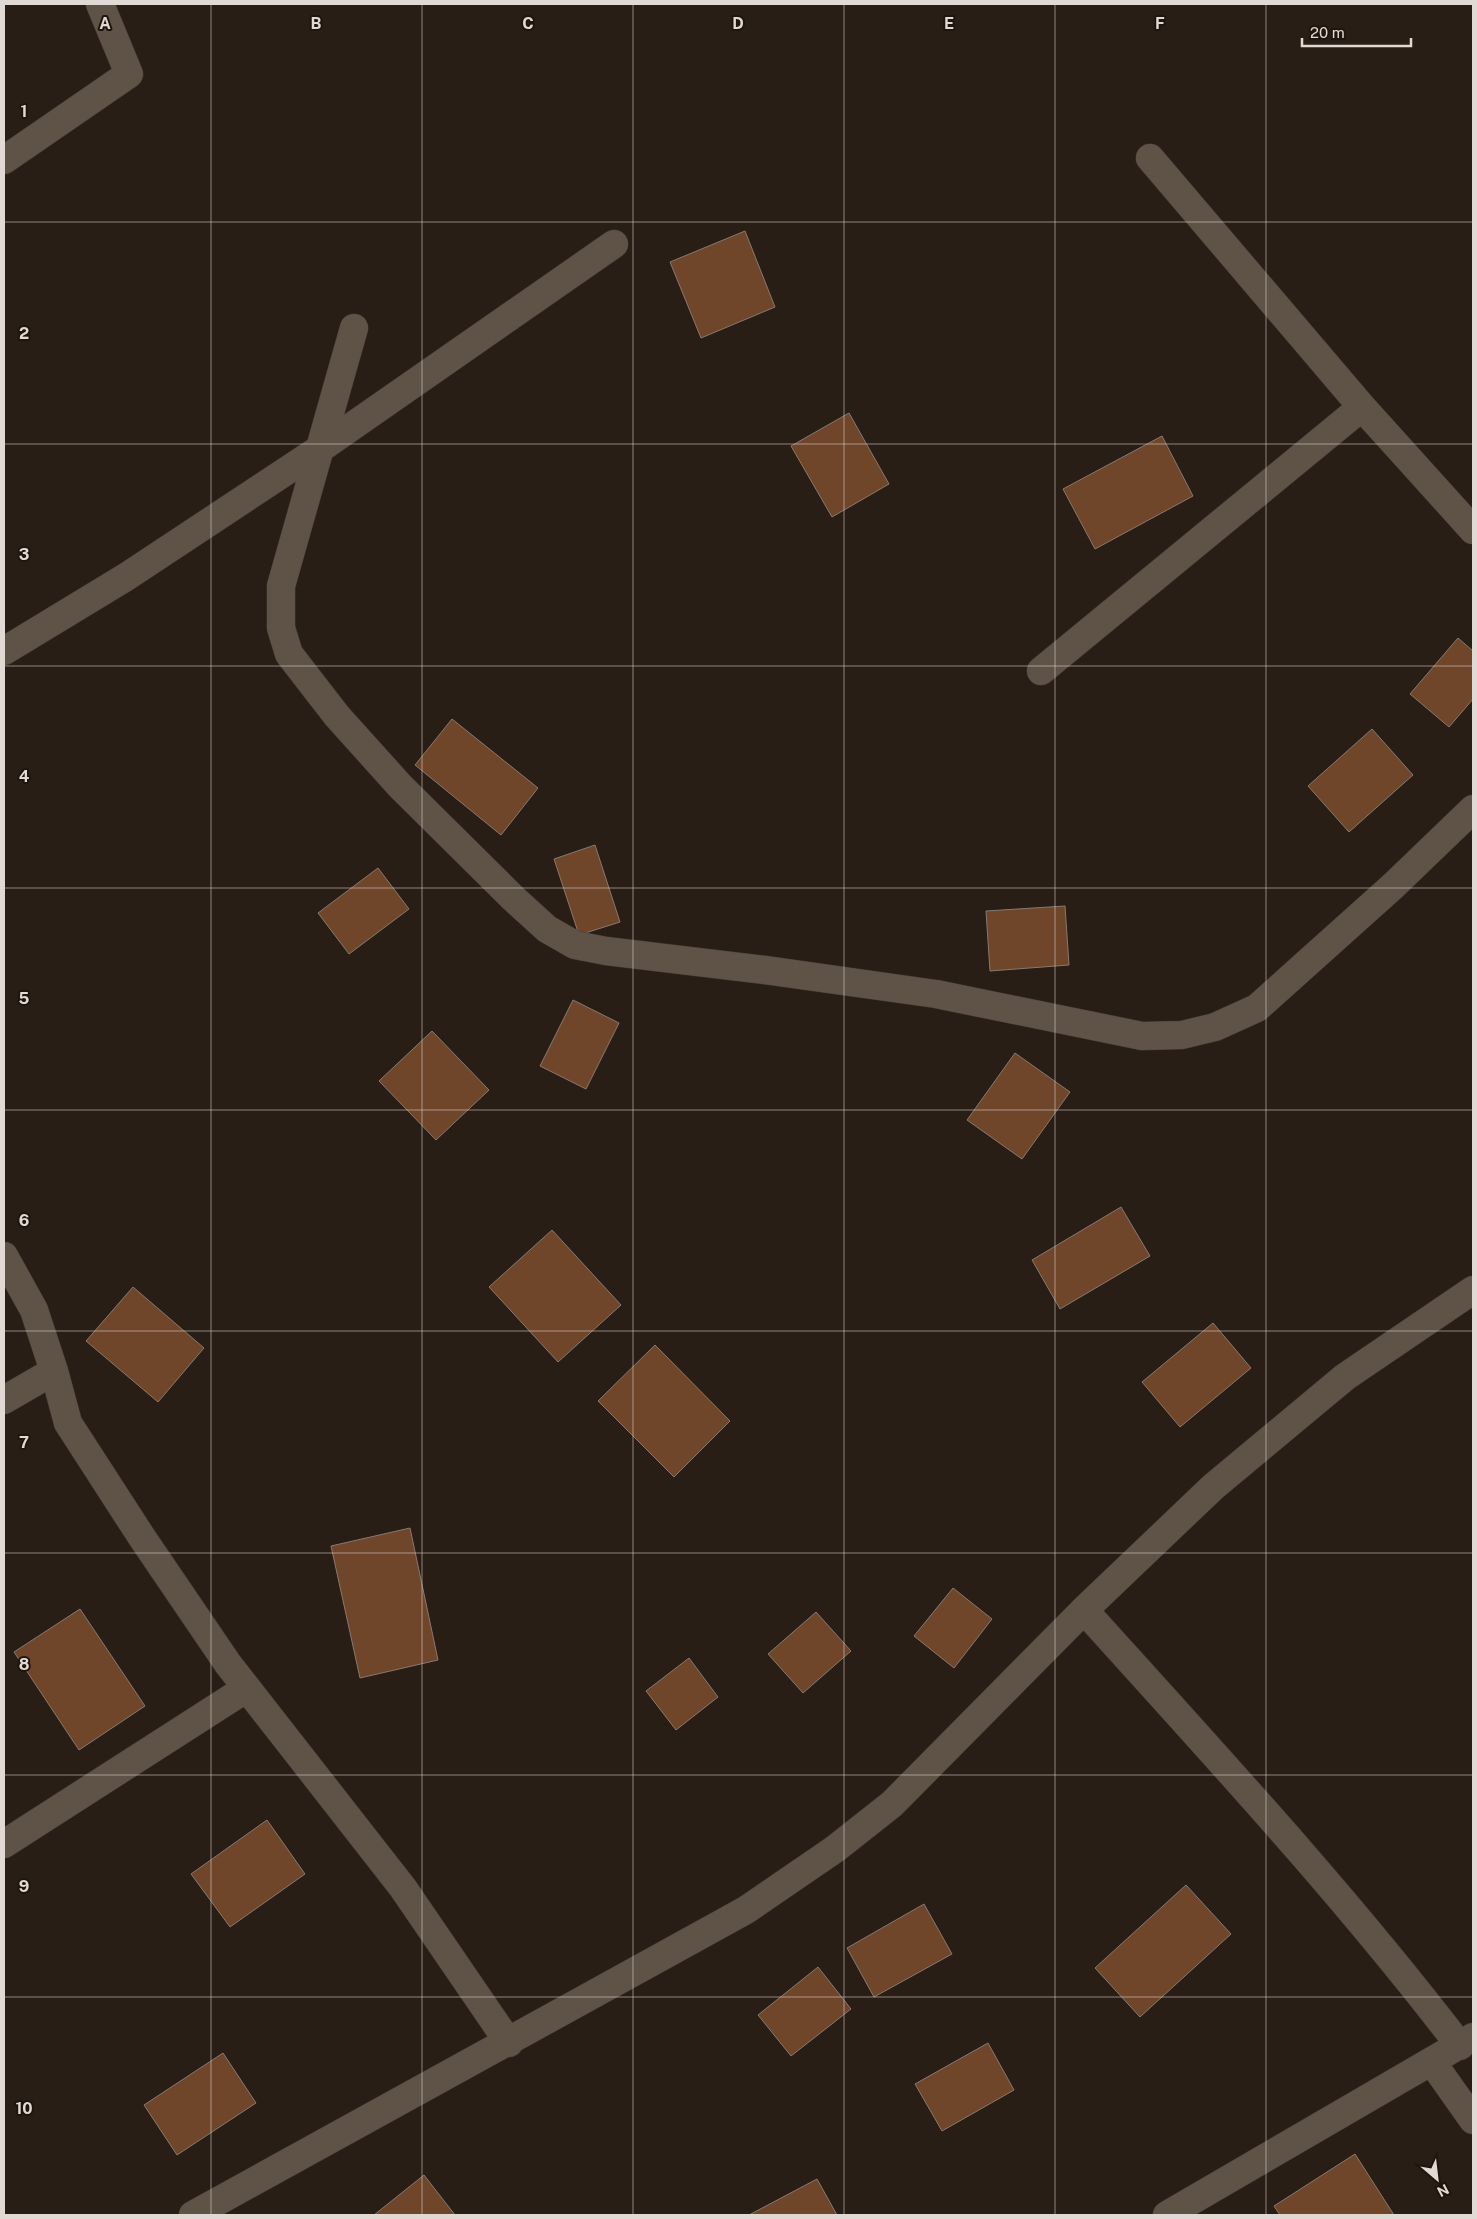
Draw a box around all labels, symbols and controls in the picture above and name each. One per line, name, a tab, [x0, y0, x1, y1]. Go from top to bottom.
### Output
text: A	[99, 14, 111, 33]
text: B	[311, 14, 322, 33]
text: C	[522, 14, 534, 33]
text: D	[732, 14, 744, 33]
text: E	[944, 14, 954, 33]
text: F	[1155, 14, 1165, 33]
scale bar	[1302, 15, 1411, 47]
text: 20 m	[1310, 24, 1345, 41]
text: 1	[21, 102, 27, 121]
text: 2	[19, 324, 29, 343]
text: 3	[19, 545, 29, 564]
text: 4	[19, 767, 30, 786]
text: 5	[19, 989, 30, 1008]
text: 6	[19, 1211, 29, 1230]
text: 7	[19, 1433, 29, 1452]
text: 8	[19, 1655, 30, 1674]
text: 9	[19, 1877, 29, 1896]
text: 10	[15, 2099, 33, 2118]
north arrow	[1412, 2154, 1462, 2204]
text: N	[1435, 2181, 1452, 2200]

